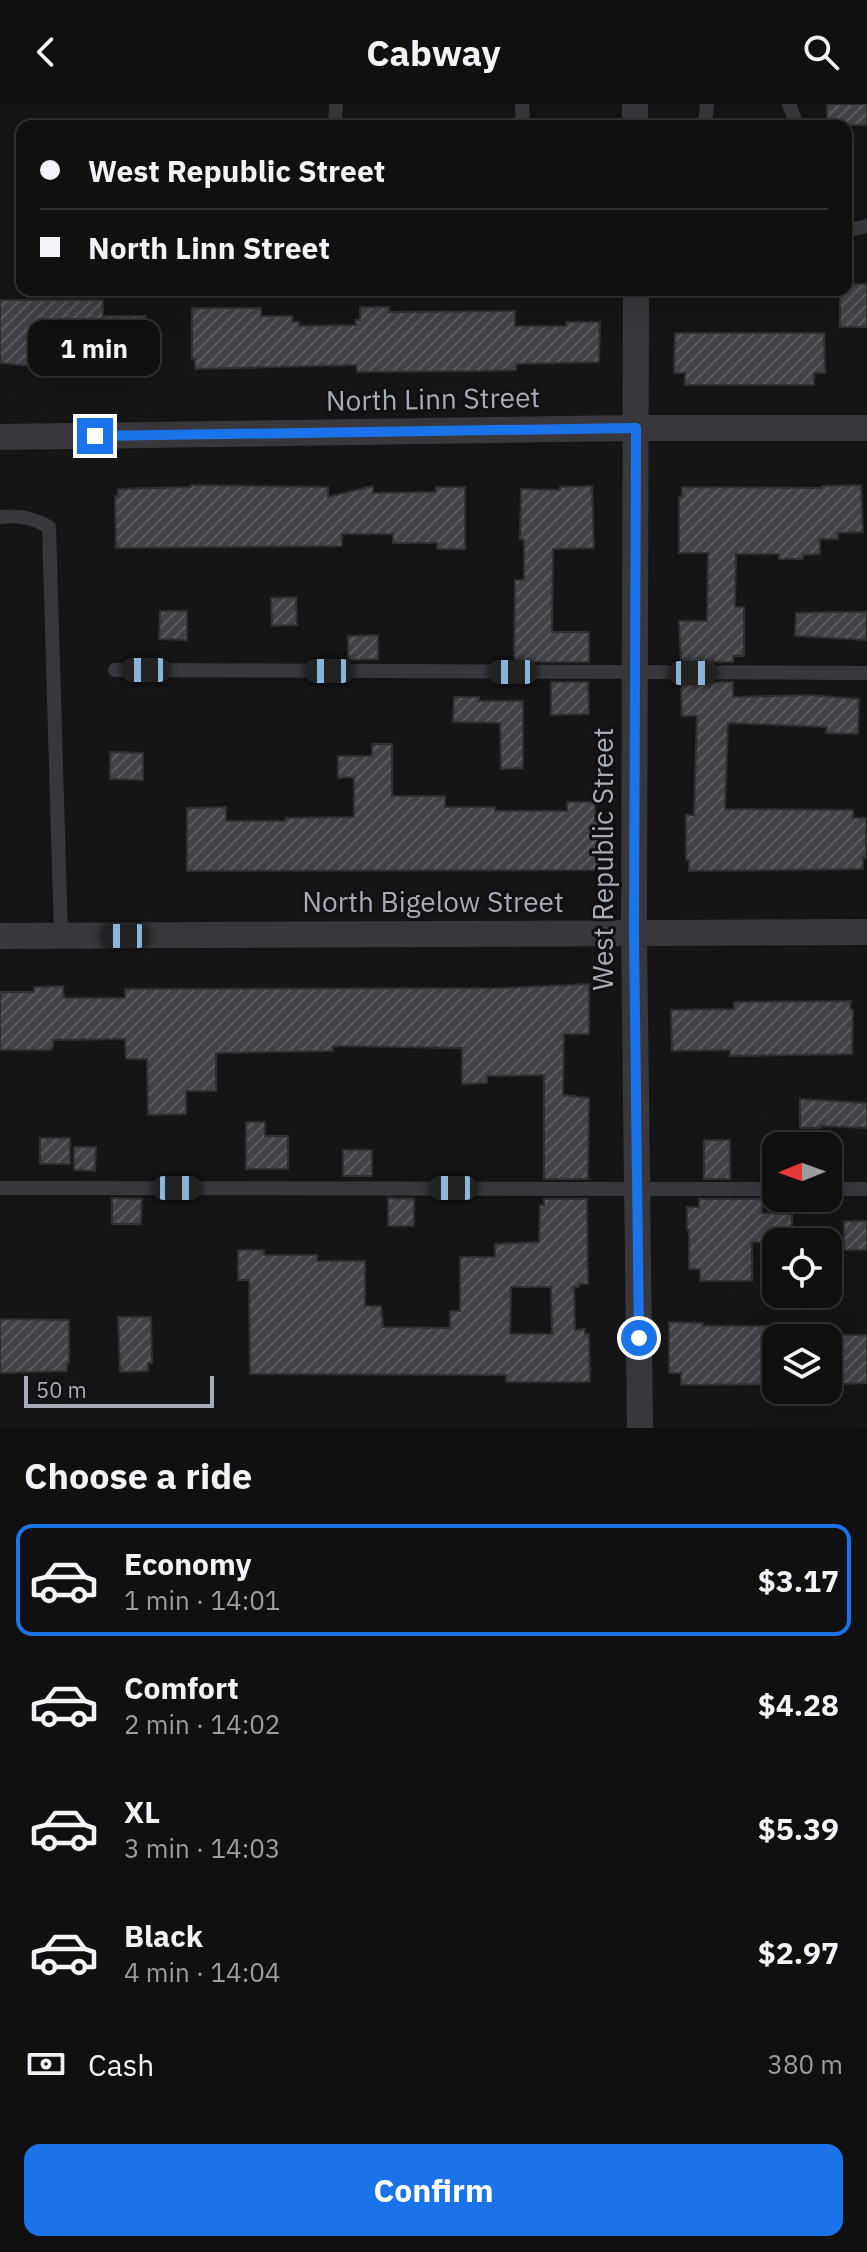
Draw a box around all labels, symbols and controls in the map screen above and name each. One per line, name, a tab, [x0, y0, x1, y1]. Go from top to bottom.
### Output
text: Cabway	[366, 29, 501, 76]
icon: back	[24, 30, 68, 74]
icon: search	[799, 30, 843, 74]
text: West Republic Street	[88, 151, 385, 190]
text: North Linn Street	[88, 228, 330, 267]
callout: 1 min	[29, 320, 161, 376]
text: 1 min	[60, 331, 128, 365]
street label: North Linn Street	[325, 378, 541, 419]
route end	[77, 418, 113, 454]
car	[122, 658, 170, 682]
car	[305, 659, 353, 683]
car	[489, 660, 537, 684]
car	[669, 661, 717, 685]
street label: West Republic Street	[584, 727, 621, 991]
street label: North Bigelow Street	[302, 883, 564, 920]
car	[101, 924, 149, 948]
north arrow	[762, 1132, 842, 1212]
map controls	[762, 1132, 842, 1404]
car	[153, 1176, 201, 1200]
car	[429, 1176, 477, 1200]
button: locate	[762, 1228, 842, 1308]
route start	[621, 1320, 657, 1356]
button: layers	[762, 1324, 842, 1404]
scale bar	[24, 1372, 214, 1408]
text: 50 m	[36, 1375, 87, 1404]
text: Choose a ride	[24, 1452, 252, 1499]
icon: car	[28, 1544, 100, 1616]
text: Economy	[124, 1544, 252, 1583]
text: $3.17	[758, 1561, 839, 1600]
text: 1 min · 14:01	[124, 1583, 280, 1617]
icon: car	[28, 1668, 100, 1740]
text: Comfort	[124, 1668, 239, 1707]
text: $4.28	[758, 1685, 839, 1724]
text: 2 min · 14:02	[124, 1707, 280, 1741]
icon: car	[28, 1792, 100, 1864]
text: XL	[124, 1792, 160, 1831]
text: $5.39	[758, 1809, 839, 1848]
text: 3 min · 14:03	[124, 1831, 280, 1865]
icon: car	[28, 1916, 100, 1988]
text: Black	[124, 1916, 203, 1955]
text: $2.97	[758, 1933, 839, 1972]
text: 4 min · 14:04	[124, 1955, 280, 1989]
icon: cash	[24, 2042, 68, 2086]
text: Cash	[88, 2045, 154, 2084]
text: 380 m	[767, 2047, 843, 2081]
button: Confirm	[24, 2144, 843, 2236]

